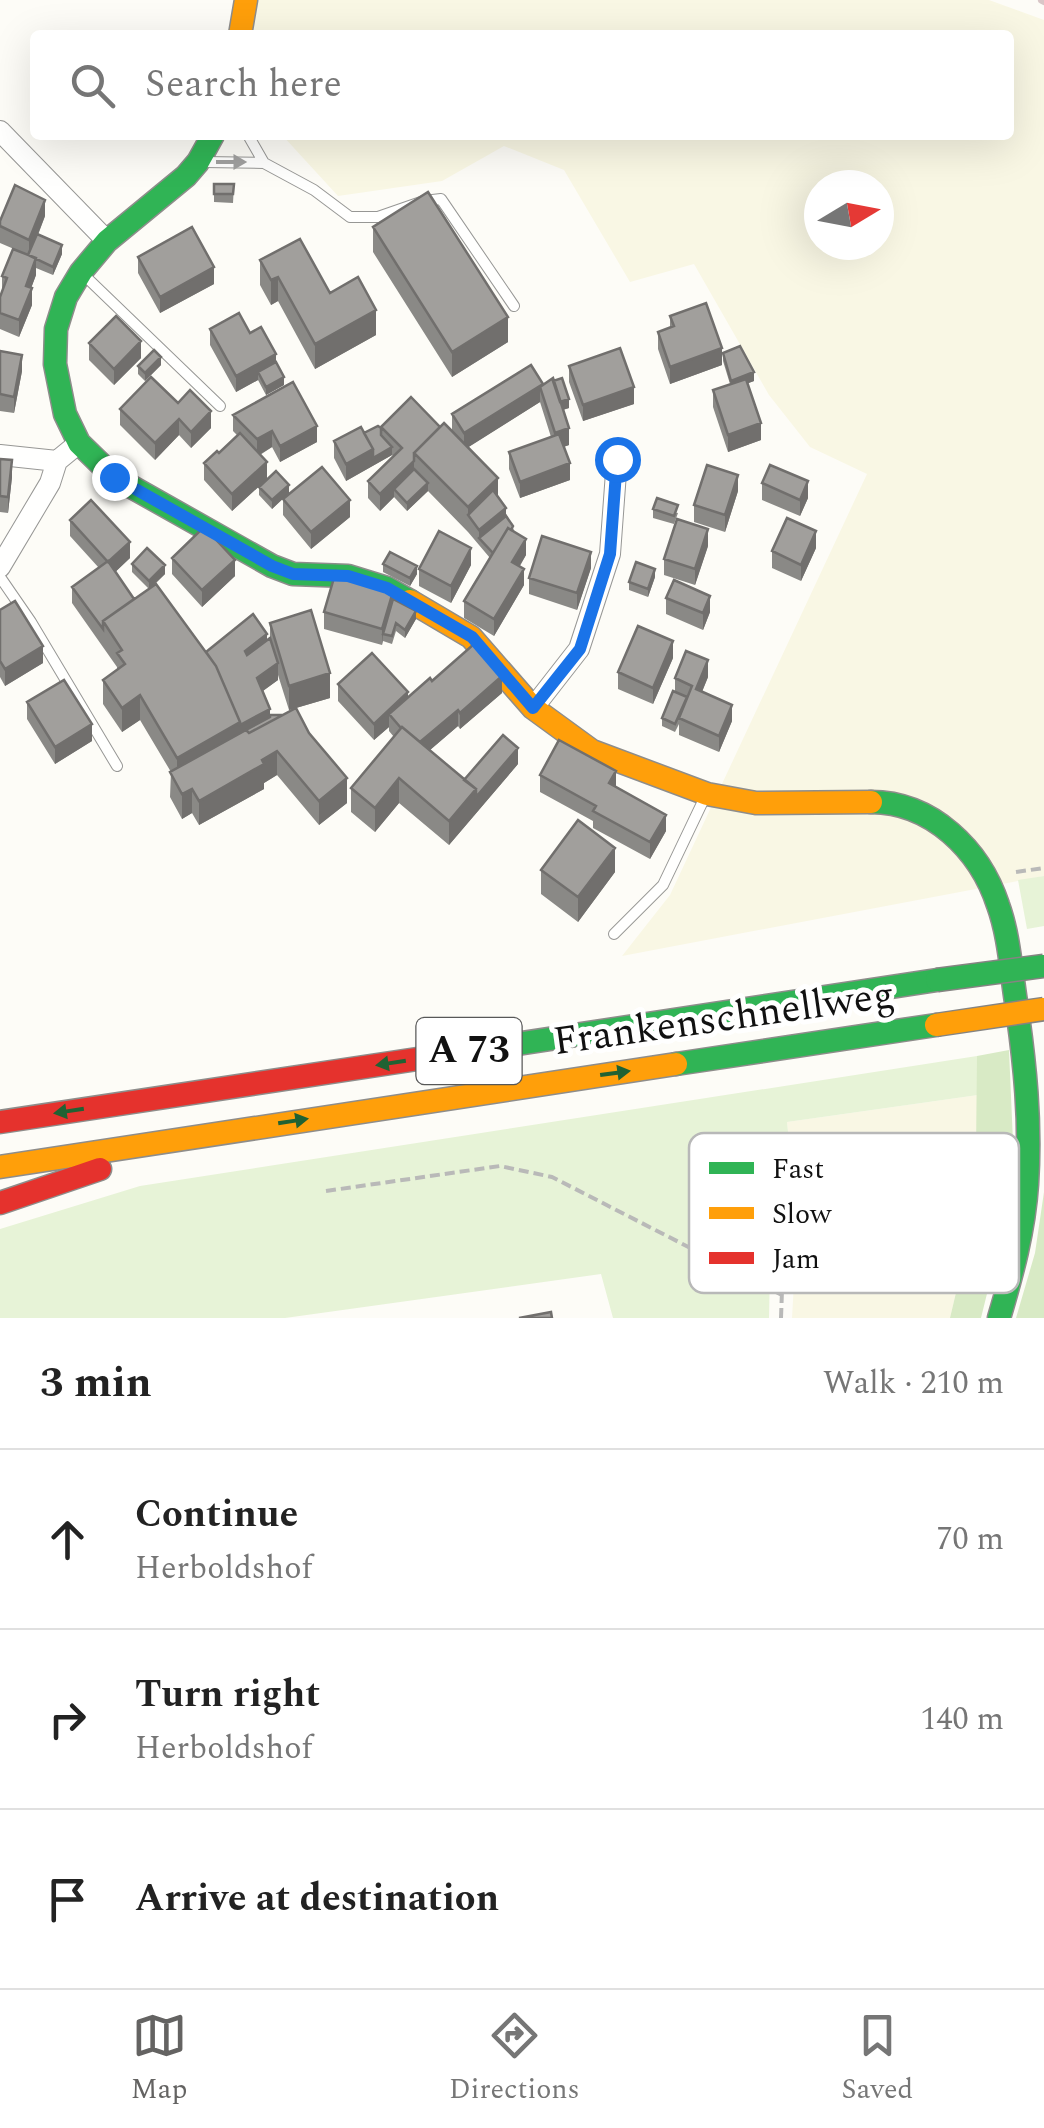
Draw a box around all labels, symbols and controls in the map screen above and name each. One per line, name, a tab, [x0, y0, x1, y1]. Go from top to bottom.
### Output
search box	[30, 30, 1014, 140]
text: Search here	[145, 56, 342, 114]
icon: search	[65, 58, 120, 113]
one-way arrow	[215, 154, 247, 170]
north arrow	[804, 170, 894, 260]
route start	[595, 437, 641, 483]
route end	[92, 455, 138, 501]
street label: Frankenschnellweg	[550, 965, 898, 1073]
road number: A 73	[416, 1018, 522, 1084]
one-way arrow	[375, 1055, 406, 1071]
one-way arrow	[599, 1065, 631, 1081]
one-way arrow	[53, 1104, 85, 1119]
one-way arrow	[278, 1113, 310, 1129]
legend	[689, 1133, 1019, 1293]
text: Fast	[772, 1148, 824, 1191]
text: Slow	[772, 1193, 832, 1236]
text: Jam	[772, 1238, 820, 1281]
text: 3 min	[40, 1352, 152, 1415]
text: Walk · 210 m	[823, 1359, 1004, 1408]
text: Continue	[135, 1486, 298, 1544]
icon: ahead	[40, 1512, 95, 1567]
text: 70 m	[936, 1515, 1004, 1564]
text: Herboldshof	[135, 1544, 312, 1593]
text: Turn right	[135, 1666, 320, 1724]
icon: right	[40, 1692, 95, 1747]
text: 140 m	[920, 1695, 1004, 1744]
text: Herboldshof	[135, 1724, 312, 1773]
text: Arrive at destination	[135, 1870, 499, 1928]
icon: arrive	[40, 1872, 95, 1927]
tab: Map	[131, 2008, 187, 2111]
tab: Directions	[449, 2008, 580, 2111]
tab: Saved	[841, 2008, 913, 2111]

